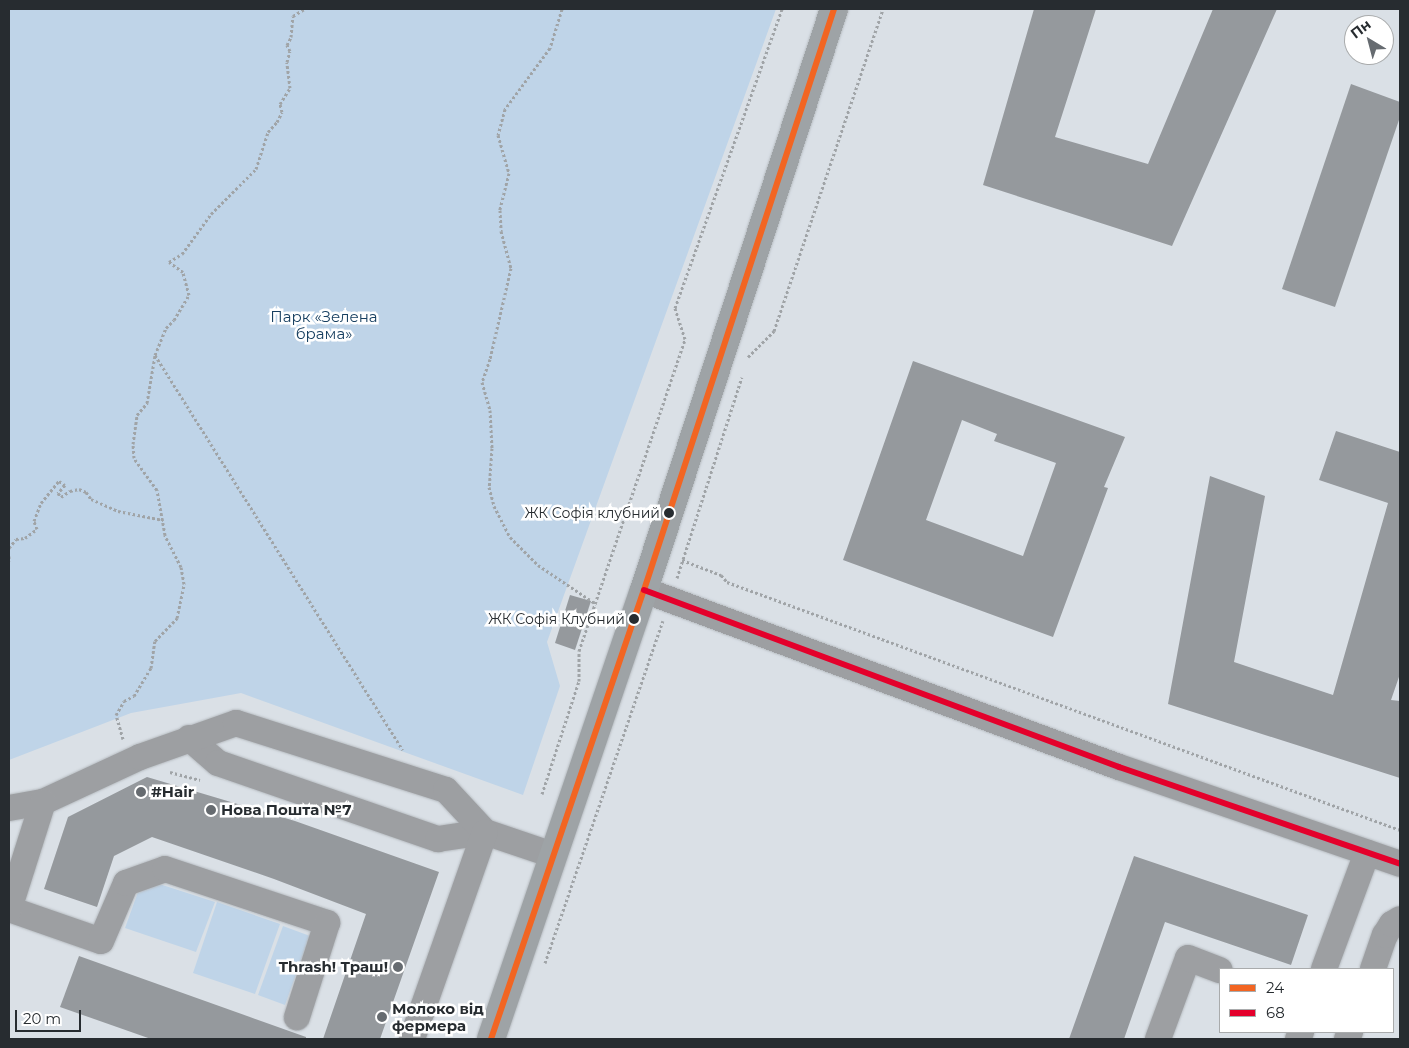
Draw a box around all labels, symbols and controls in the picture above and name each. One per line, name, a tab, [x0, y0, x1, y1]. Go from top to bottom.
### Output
north arrow	[1344, 15, 1394, 65]
text: Пн	[1347, 15, 1374, 42]
park label: Парк «Зелена брама»	[270, 307, 378, 342]
place label: ЖК Софія клубний	[524, 505, 660, 521]
marker: ЖК Софія клубний	[664, 508, 674, 518]
place label: ЖК Софія Клубний	[488, 611, 625, 627]
marker: ЖК Софія Клубний	[629, 614, 639, 624]
place label: #Hair	[151, 783, 194, 801]
marker: #Hair	[135, 786, 147, 798]
place label: Нова Пошта №7	[221, 801, 351, 819]
marker: Нова Пошта №7	[205, 804, 217, 816]
place label: Thrash! Траш!	[279, 958, 388, 976]
marker: Thrash! Траш!	[392, 961, 404, 973]
legend	[1219, 968, 1394, 1033]
text: 24	[1266, 978, 1284, 997]
place label: Молоко від фермера	[392, 999, 484, 1034]
scale bar	[18, 1000, 84, 1032]
text: 68	[1266, 1003, 1285, 1022]
text: 20 m	[23, 1009, 61, 1028]
marker: Молоко від фермера	[376, 1011, 388, 1023]

